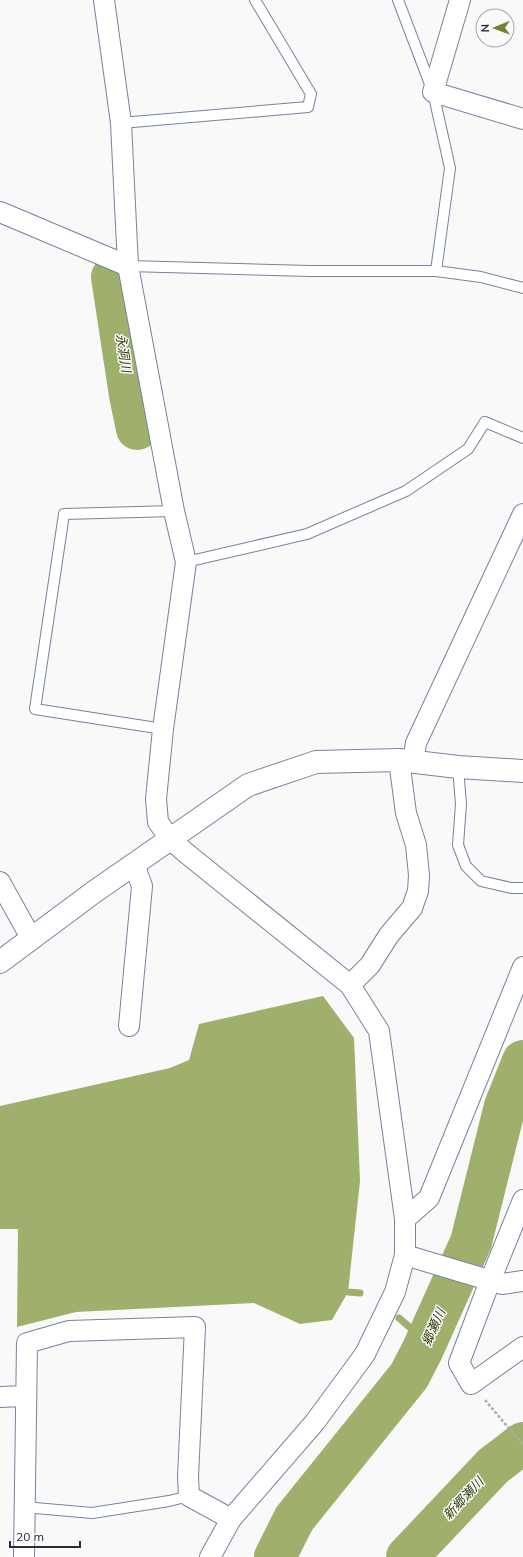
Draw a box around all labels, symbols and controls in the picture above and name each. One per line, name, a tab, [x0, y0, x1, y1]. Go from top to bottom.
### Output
north arrow	[475, 8, 515, 48]
text: N	[478, 24, 492, 32]
water label: 永洞川	[113, 332, 135, 375]
water label: 郷瀬川	[418, 1304, 449, 1348]
water label: 新郷瀬川	[439, 1472, 488, 1522]
scale bar	[10, 1523, 80, 1549]
text: 20 m	[16, 1529, 44, 1544]

